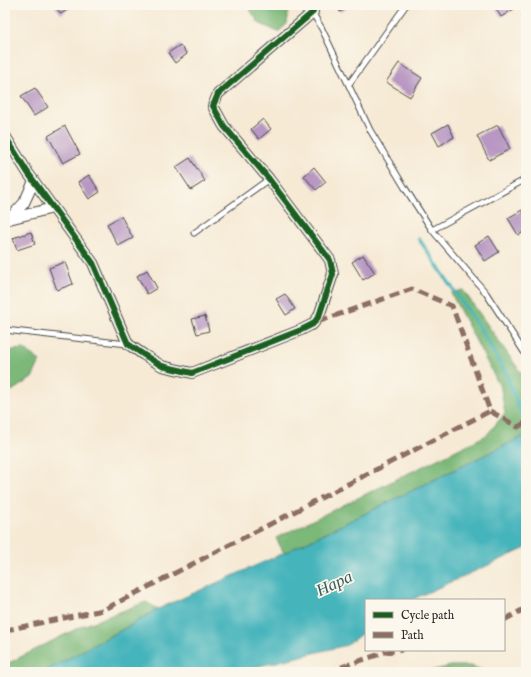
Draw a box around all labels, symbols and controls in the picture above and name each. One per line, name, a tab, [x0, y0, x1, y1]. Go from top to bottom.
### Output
water label: Нара	[312, 567, 356, 602]
legend	[365, 599, 505, 651]
text: Cycle path	[401, 608, 455, 624]
text: Path	[401, 628, 424, 643]

